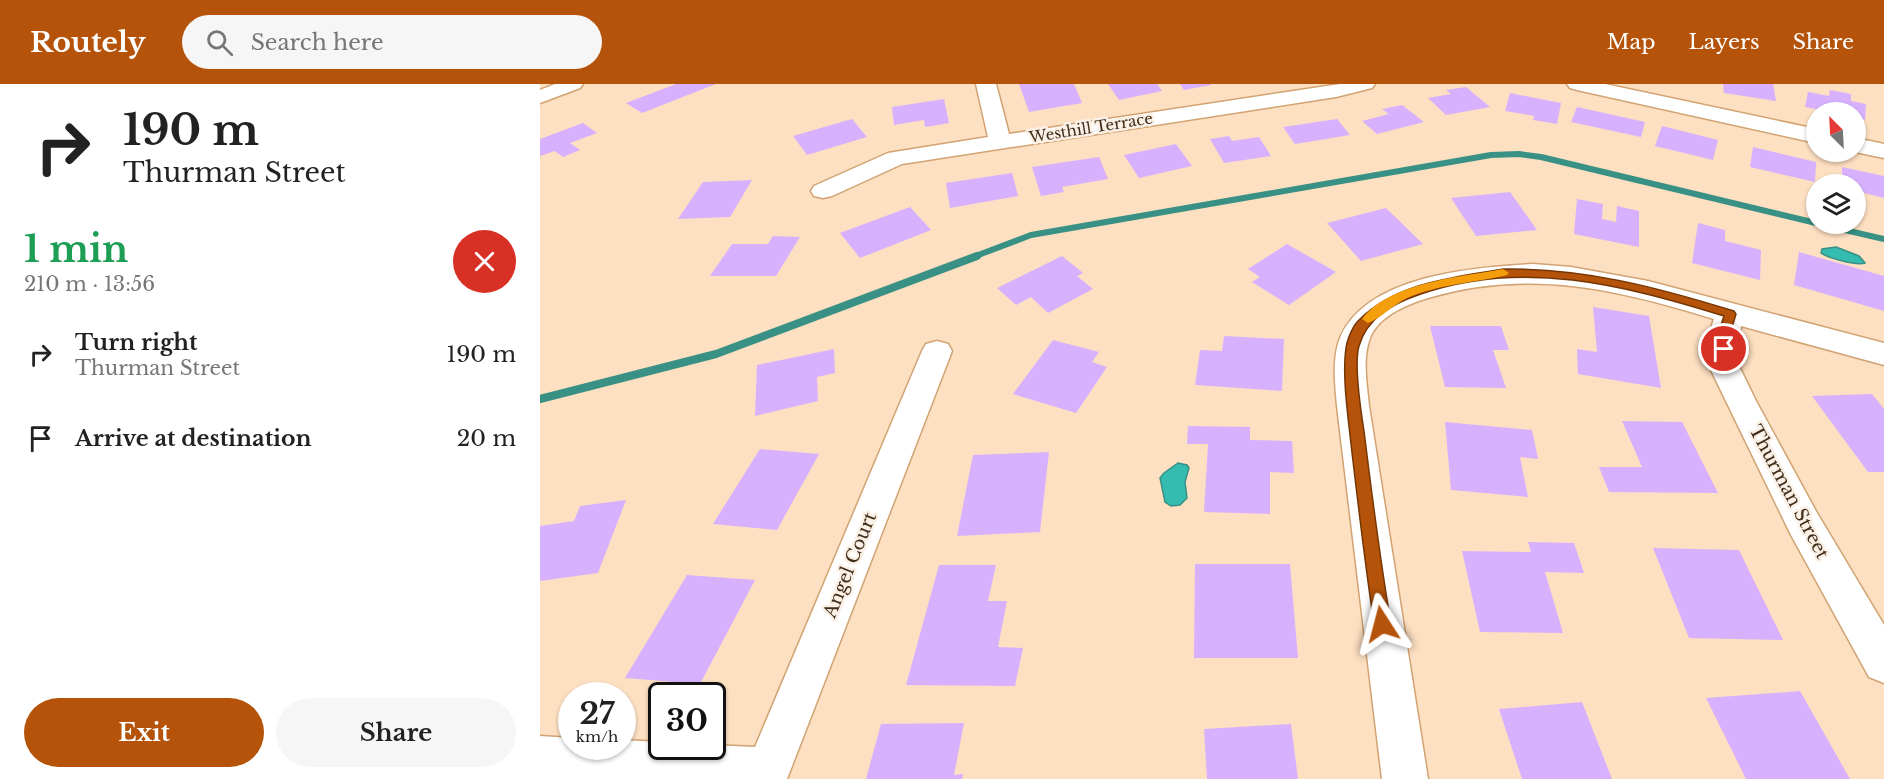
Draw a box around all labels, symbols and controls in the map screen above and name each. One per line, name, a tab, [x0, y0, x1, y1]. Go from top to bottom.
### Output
search box	[182, 15, 602, 69]
text: Routely	[30, 25, 146, 60]
icon: search	[203, 26, 236, 59]
text: Search here	[251, 29, 384, 56]
text: Map	[1607, 29, 1656, 55]
text: Layers	[1689, 29, 1760, 55]
text: Share	[1793, 29, 1854, 55]
north arrow	[1806, 102, 1866, 162]
map controls	[1806, 102, 1866, 234]
text: 190 m	[123, 104, 259, 156]
icon: right	[24, 108, 102, 186]
street label: Westhill Terrace	[1027, 108, 1154, 147]
text: Thurman Street	[123, 156, 346, 189]
button: layers	[1806, 174, 1866, 234]
text: 1 min	[24, 227, 128, 272]
button: close	[453, 230, 516, 293]
text: 210 m · 13:56	[24, 272, 155, 296]
pin	[1698, 323, 1749, 374]
text: Turn right	[75, 329, 197, 356]
icon: arrive	[1707, 332, 1740, 365]
icon: right	[24, 338, 57, 371]
text: 190 m	[446, 341, 516, 368]
text: Thurman Street	[75, 356, 240, 380]
street label: Thurman Street	[1744, 421, 1834, 563]
icon: arrive	[24, 422, 57, 455]
text: Arrive at destination	[75, 425, 312, 452]
text: 20 m	[457, 425, 516, 452]
street label: Angel Court	[818, 509, 881, 622]
position arrow	[1350, 592, 1414, 656]
speed limit sign: 30	[648, 682, 726, 760]
text: 27	[579, 695, 615, 732]
button: Exit	[24, 698, 264, 767]
button: Share	[276, 698, 516, 767]
text: km/h	[576, 727, 618, 746]

